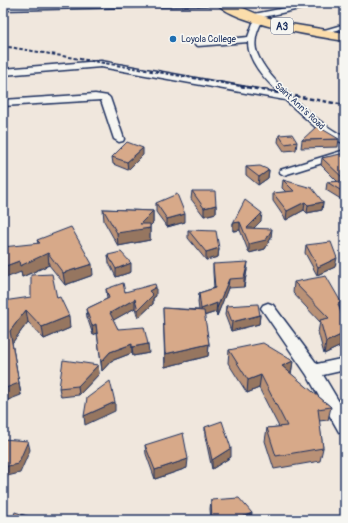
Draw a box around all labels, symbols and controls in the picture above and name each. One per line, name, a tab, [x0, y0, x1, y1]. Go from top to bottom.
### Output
road number: A3	[271, 18, 293, 34]
marker: Loyola College	[168, 34, 178, 44]
place label: Loyola College	[181, 34, 236, 45]
street label: Saint Ann's Road	[273, 81, 327, 132]

